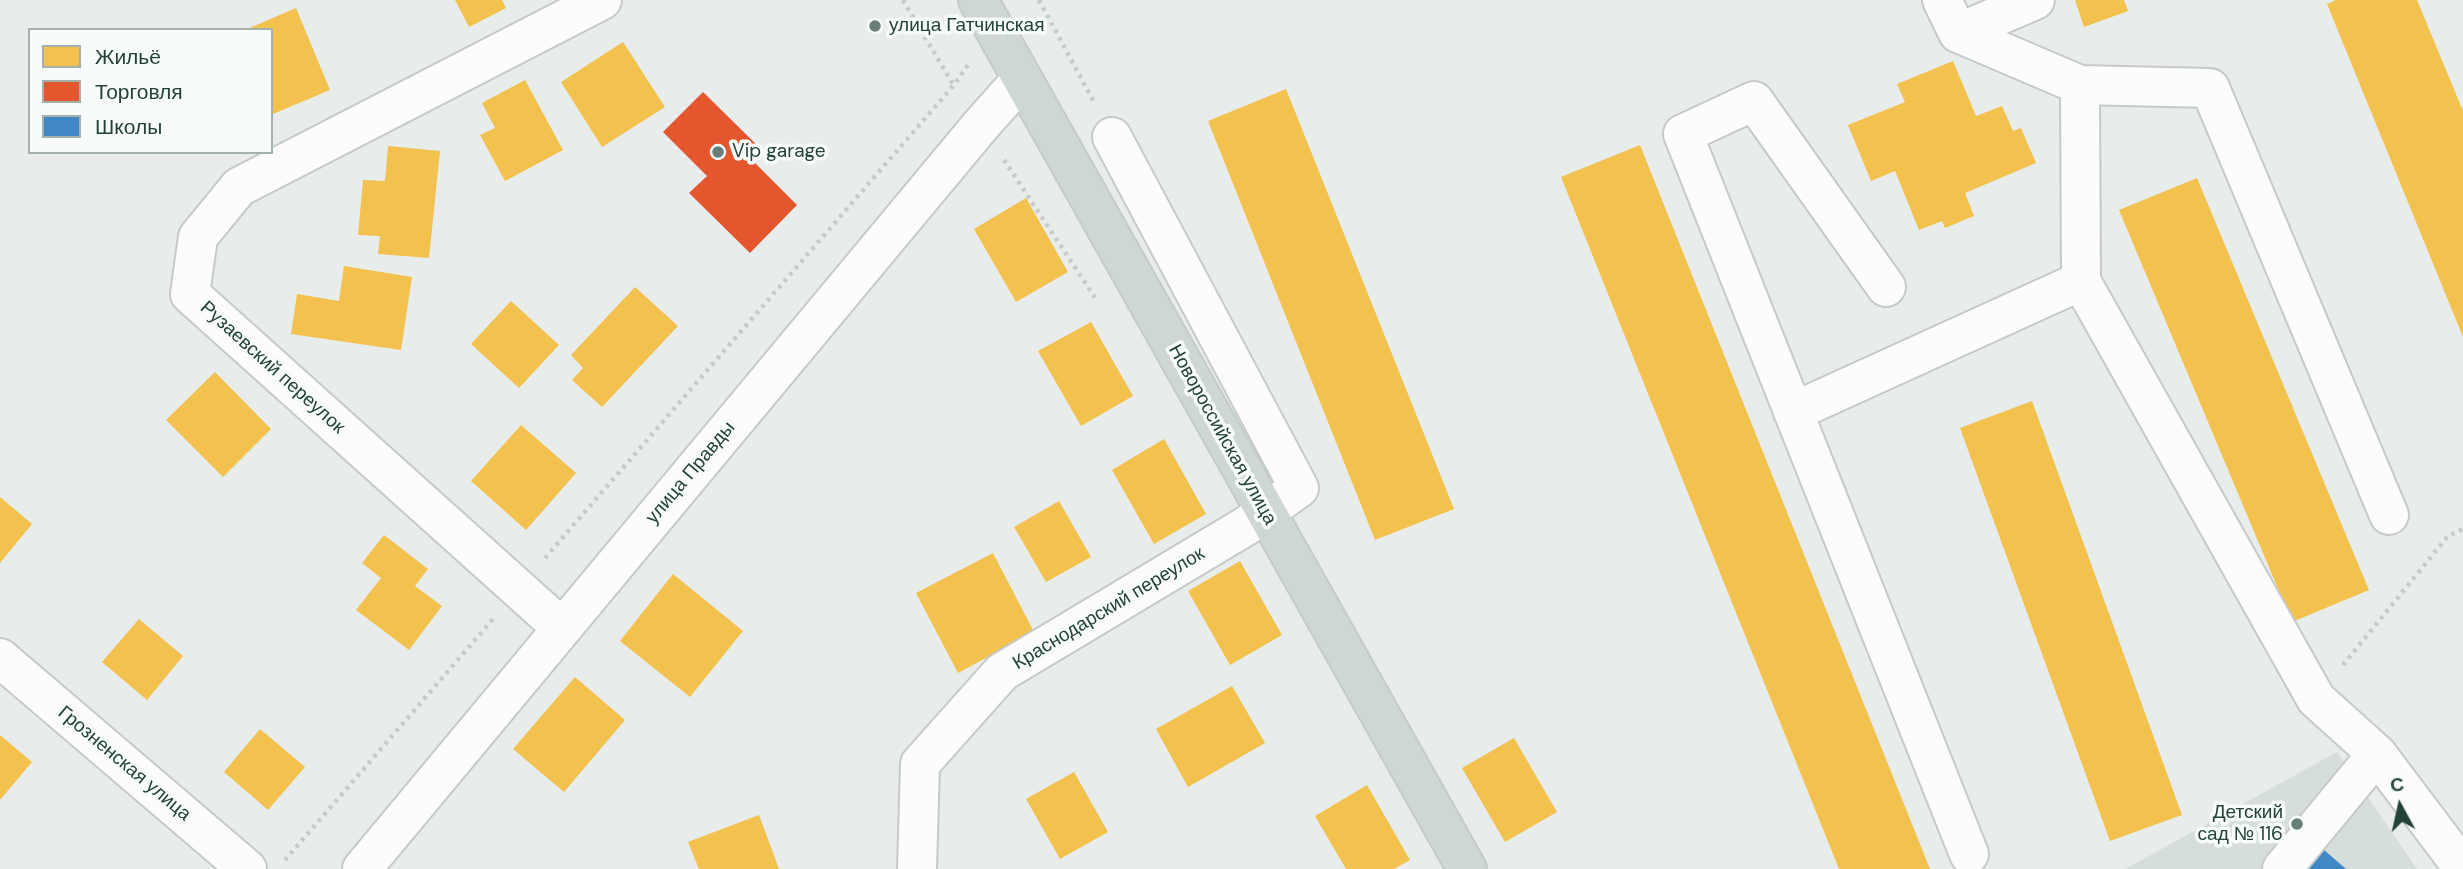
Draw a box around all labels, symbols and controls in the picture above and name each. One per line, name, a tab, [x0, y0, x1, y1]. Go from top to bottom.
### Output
place label: улица Гатчинская	[889, 15, 1044, 37]
marker: улица Гатчинская	[867, 18, 883, 34]
legend	[28, 28, 273, 154]
text: Жильё	[95, 43, 161, 71]
text: Торговля	[95, 78, 183, 106]
text: Школы	[95, 113, 162, 141]
place label: Vip garage	[732, 141, 826, 163]
marker: Vip garage	[710, 144, 726, 160]
street label: Рузаевский переулок	[195, 297, 349, 439]
street label: Новороссийская улица	[1163, 341, 1281, 529]
street label: улица Правды	[642, 417, 740, 529]
street label: Краснодарский переулок	[1009, 543, 1209, 675]
street label: Грозненская улица	[53, 702, 195, 826]
north arrow	[2365, 771, 2435, 841]
text: С	[2388, 771, 2406, 798]
place label: Детский сад № 116	[2198, 802, 2283, 846]
marker: Детский сад № 116	[2289, 816, 2305, 832]

